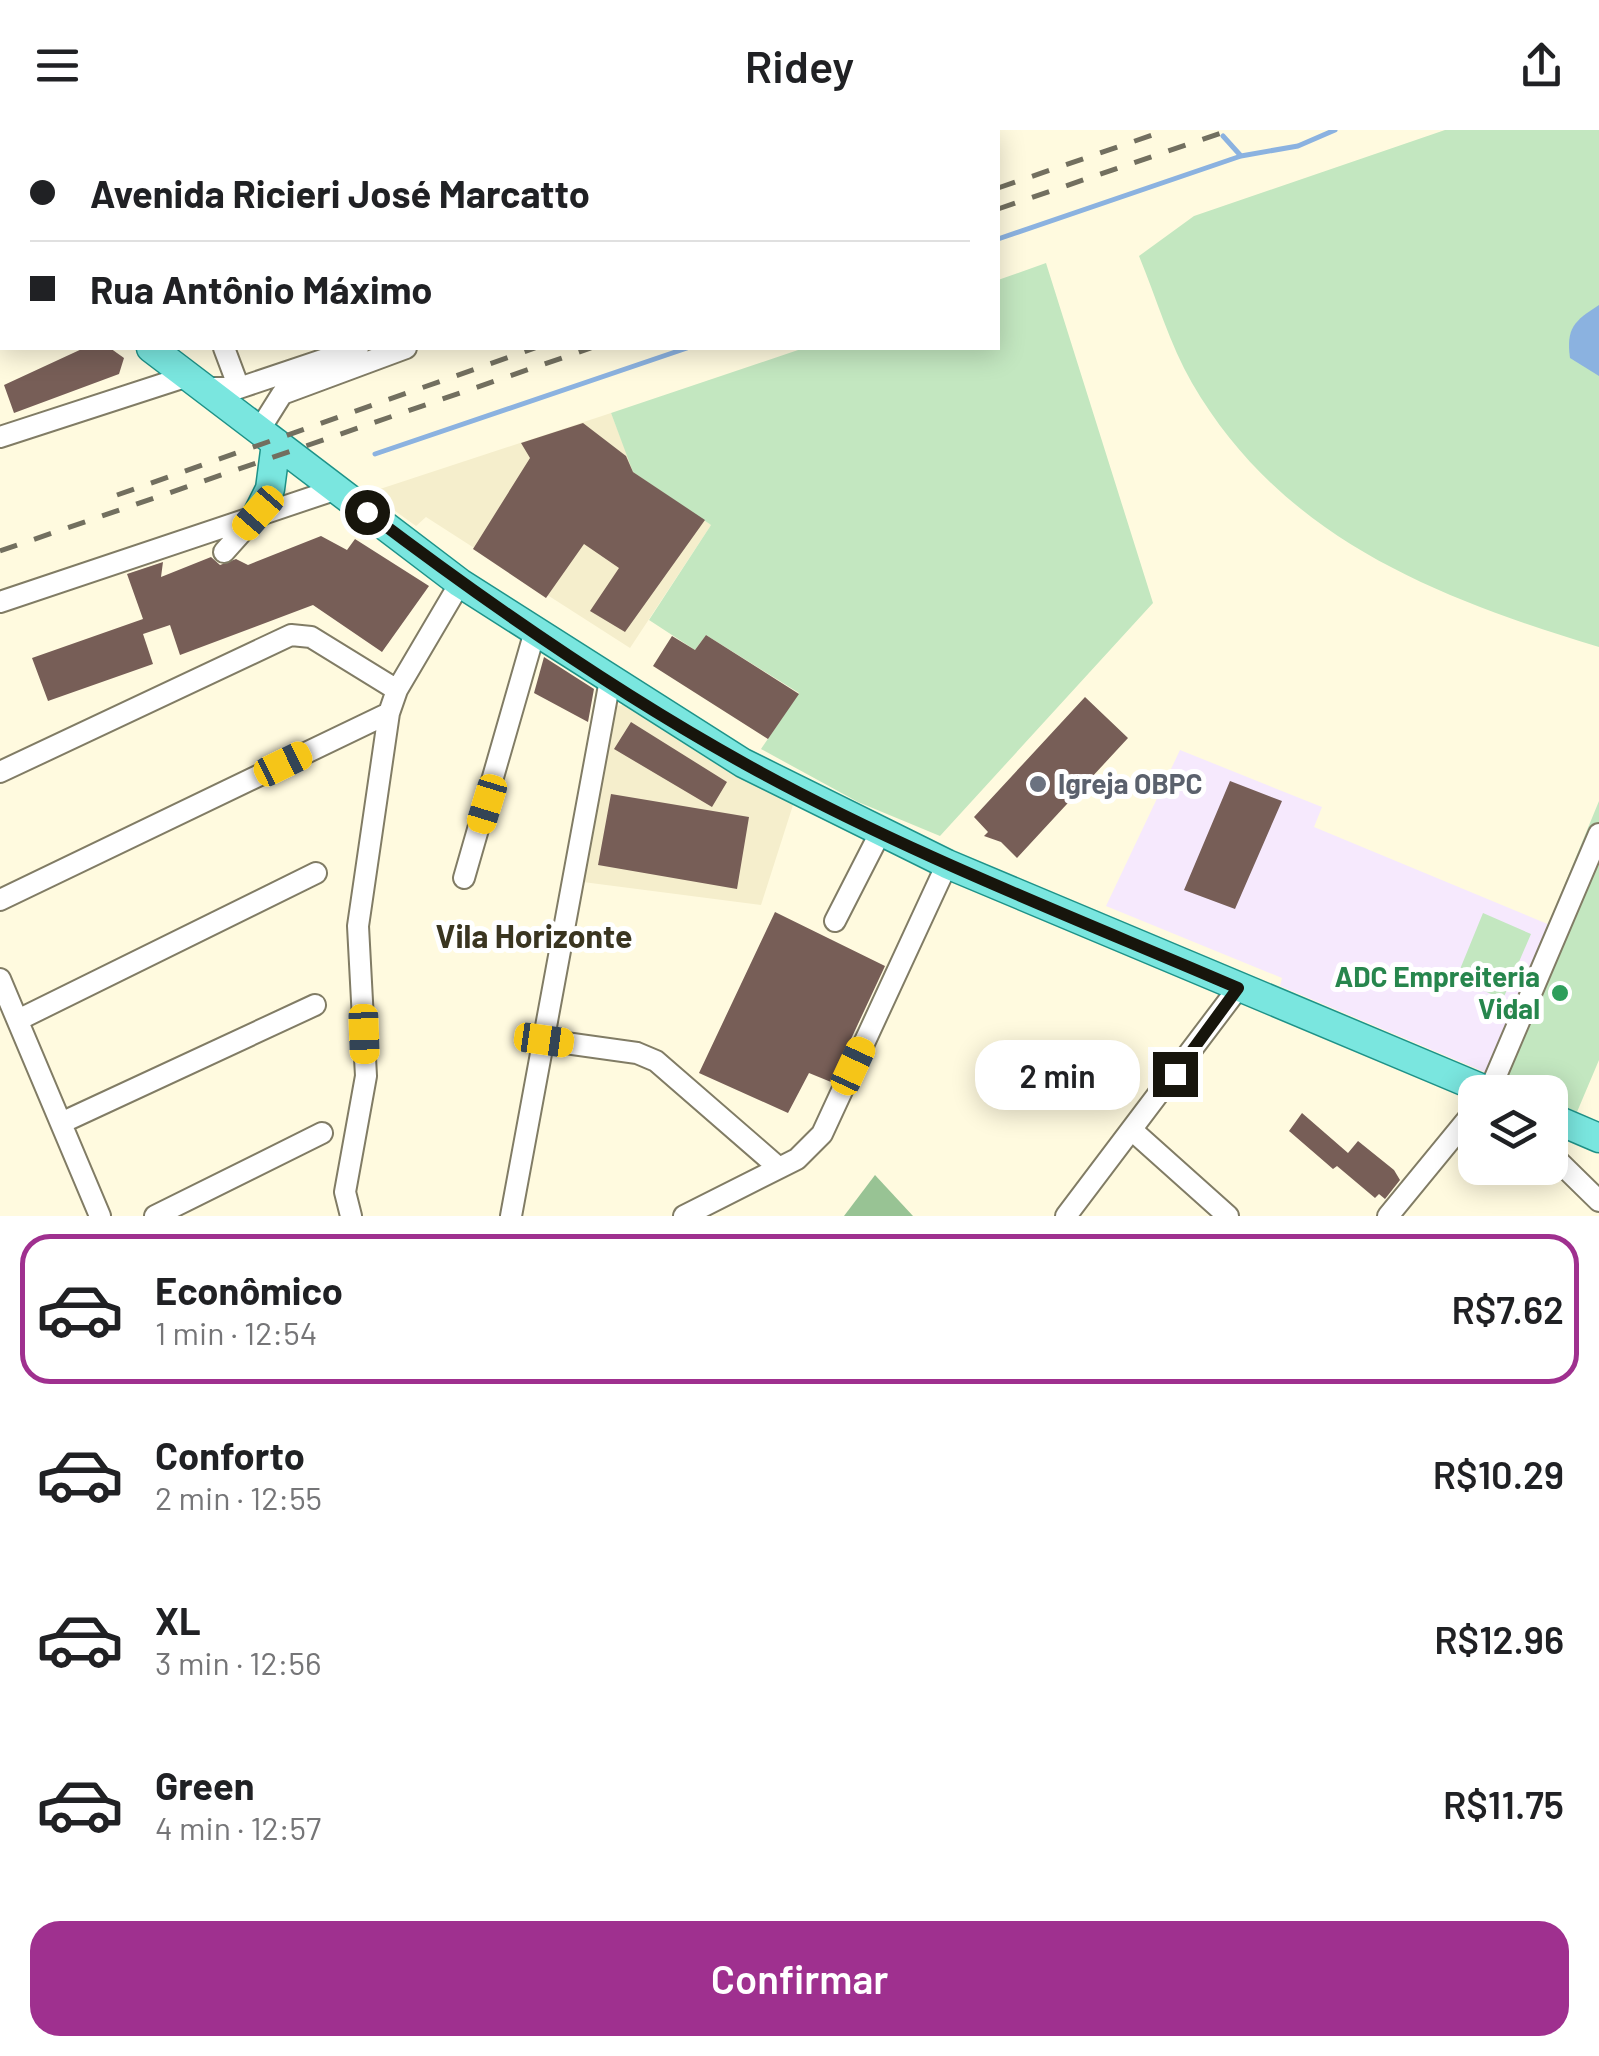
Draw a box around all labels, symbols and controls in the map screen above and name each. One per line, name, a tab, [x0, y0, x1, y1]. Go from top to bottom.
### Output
icon: menu	[30, 38, 85, 93]
text: Ridey	[745, 38, 854, 92]
icon: share	[1514, 38, 1569, 93]
text: Avenida Ricieri José Marcatto	[90, 170, 590, 216]
text: Rua Antônio Máximo	[90, 266, 432, 312]
car	[227, 481, 289, 545]
route start	[345, 490, 390, 535]
car	[249, 737, 317, 791]
place label: Igreja OBPC	[1058, 766, 1203, 800]
car	[464, 771, 510, 837]
marker: Igreja OBPC	[1027, 773, 1049, 795]
district label: Vila Horizonte	[436, 916, 632, 954]
place label: ADC Empreiteria Vidal	[1335, 959, 1540, 1025]
marker: ADC Empreiteria Vidal	[1549, 982, 1571, 1004]
car	[348, 1003, 380, 1065]
car	[512, 1021, 576, 1059]
car	[827, 1032, 879, 1100]
callout: 2 min	[975, 1039, 1140, 1109]
route end	[1153, 1052, 1198, 1097]
text: 2 min	[1019, 1056, 1096, 1094]
map controls	[1458, 1075, 1568, 1185]
button: layers	[1458, 1075, 1568, 1185]
icon: car	[35, 1264, 125, 1354]
text: Econômico	[155, 1267, 343, 1313]
text: R$7.62	[1451, 1286, 1564, 1332]
text: 1 min · 12:54	[155, 1313, 317, 1351]
icon: car	[35, 1429, 125, 1519]
text: Conforto	[155, 1432, 305, 1478]
text: R$10.29	[1433, 1451, 1564, 1497]
text: 2 min · 12:55	[155, 1478, 322, 1516]
icon: car	[35, 1594, 125, 1684]
text: XL	[155, 1597, 201, 1643]
text: R$12.96	[1434, 1616, 1564, 1662]
text: 3 min · 12:56	[155, 1643, 321, 1681]
icon: car	[35, 1759, 125, 1849]
text: Green	[155, 1762, 255, 1808]
text: R$11.75	[1443, 1781, 1564, 1827]
text: 4 min · 12:57	[155, 1808, 321, 1846]
button: Confirmar	[30, 1921, 1569, 2036]

